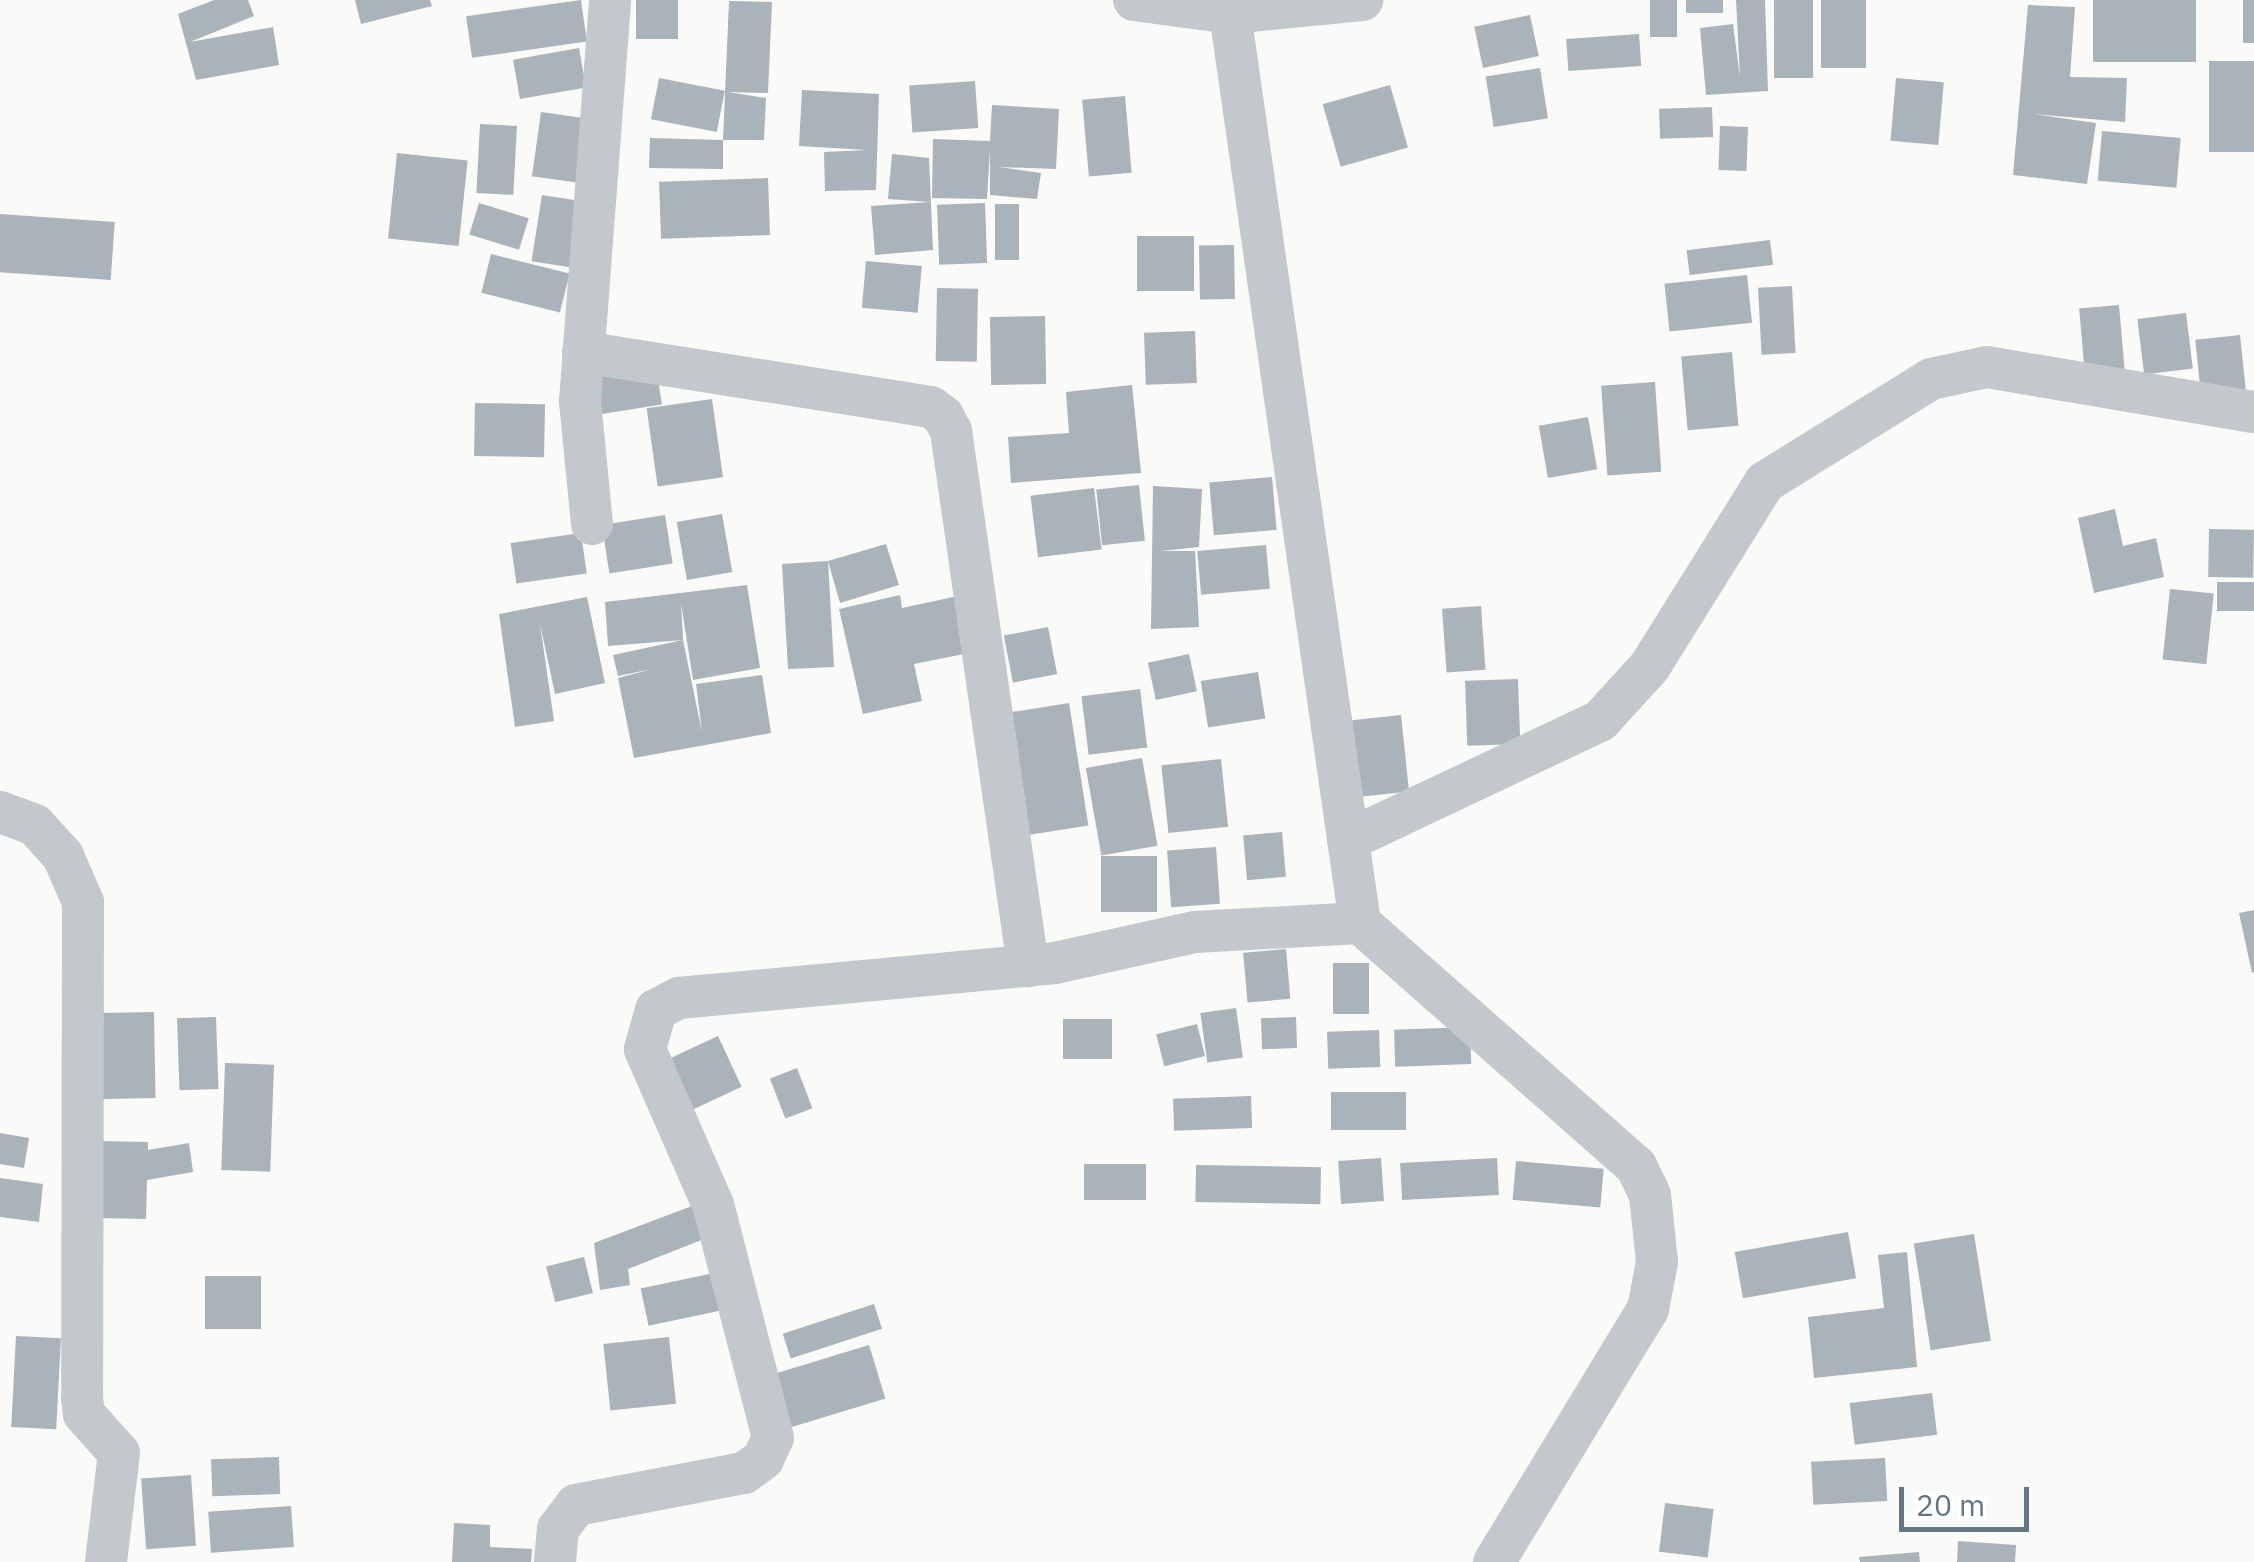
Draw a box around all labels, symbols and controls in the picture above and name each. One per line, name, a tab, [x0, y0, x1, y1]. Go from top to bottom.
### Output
scale bar	[1904, 1467, 2034, 1529]
text: 20 m	[1916, 1485, 1985, 1524]

